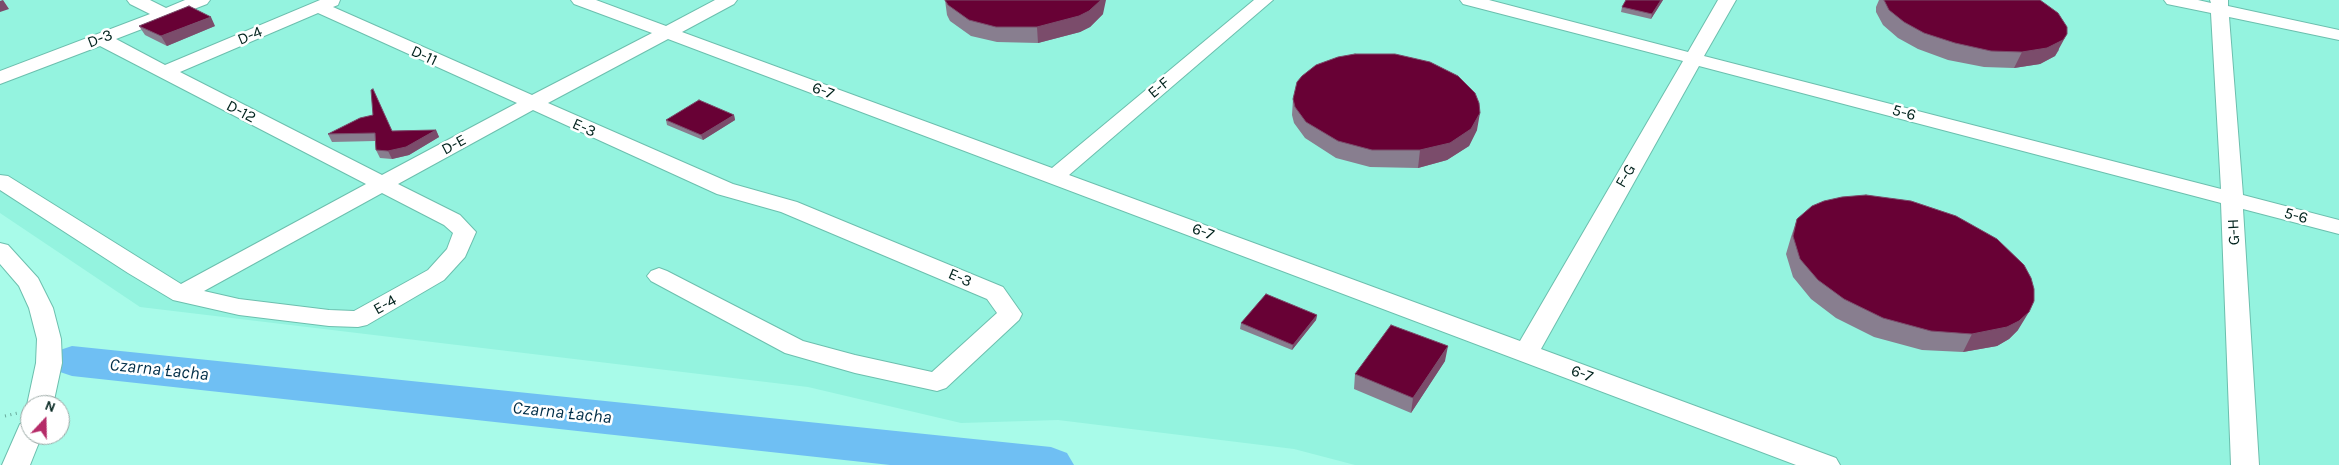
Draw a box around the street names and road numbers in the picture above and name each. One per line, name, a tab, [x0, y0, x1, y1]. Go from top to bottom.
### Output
street label: D-4	[235, 22, 265, 50]
street label: D-3	[85, 25, 115, 53]
street label: D-11	[408, 42, 440, 70]
street label: E-F	[1144, 73, 1174, 103]
street label: 6-7	[809, 78, 837, 104]
street label: D-12	[223, 96, 259, 128]
street label: 5-6	[1890, 101, 1918, 125]
street label: E-3	[569, 114, 599, 142]
street label: D-E	[438, 131, 470, 159]
street label: F-G	[1612, 161, 1640, 191]
street label: 5-6	[2282, 204, 2310, 228]
street label: G-H	[2224, 218, 2244, 246]
street label: 6-7	[1189, 219, 1217, 245]
street label: E-3	[945, 264, 975, 292]
street label: E-4	[370, 291, 400, 319]
street label: 6-7	[1568, 361, 1596, 387]

